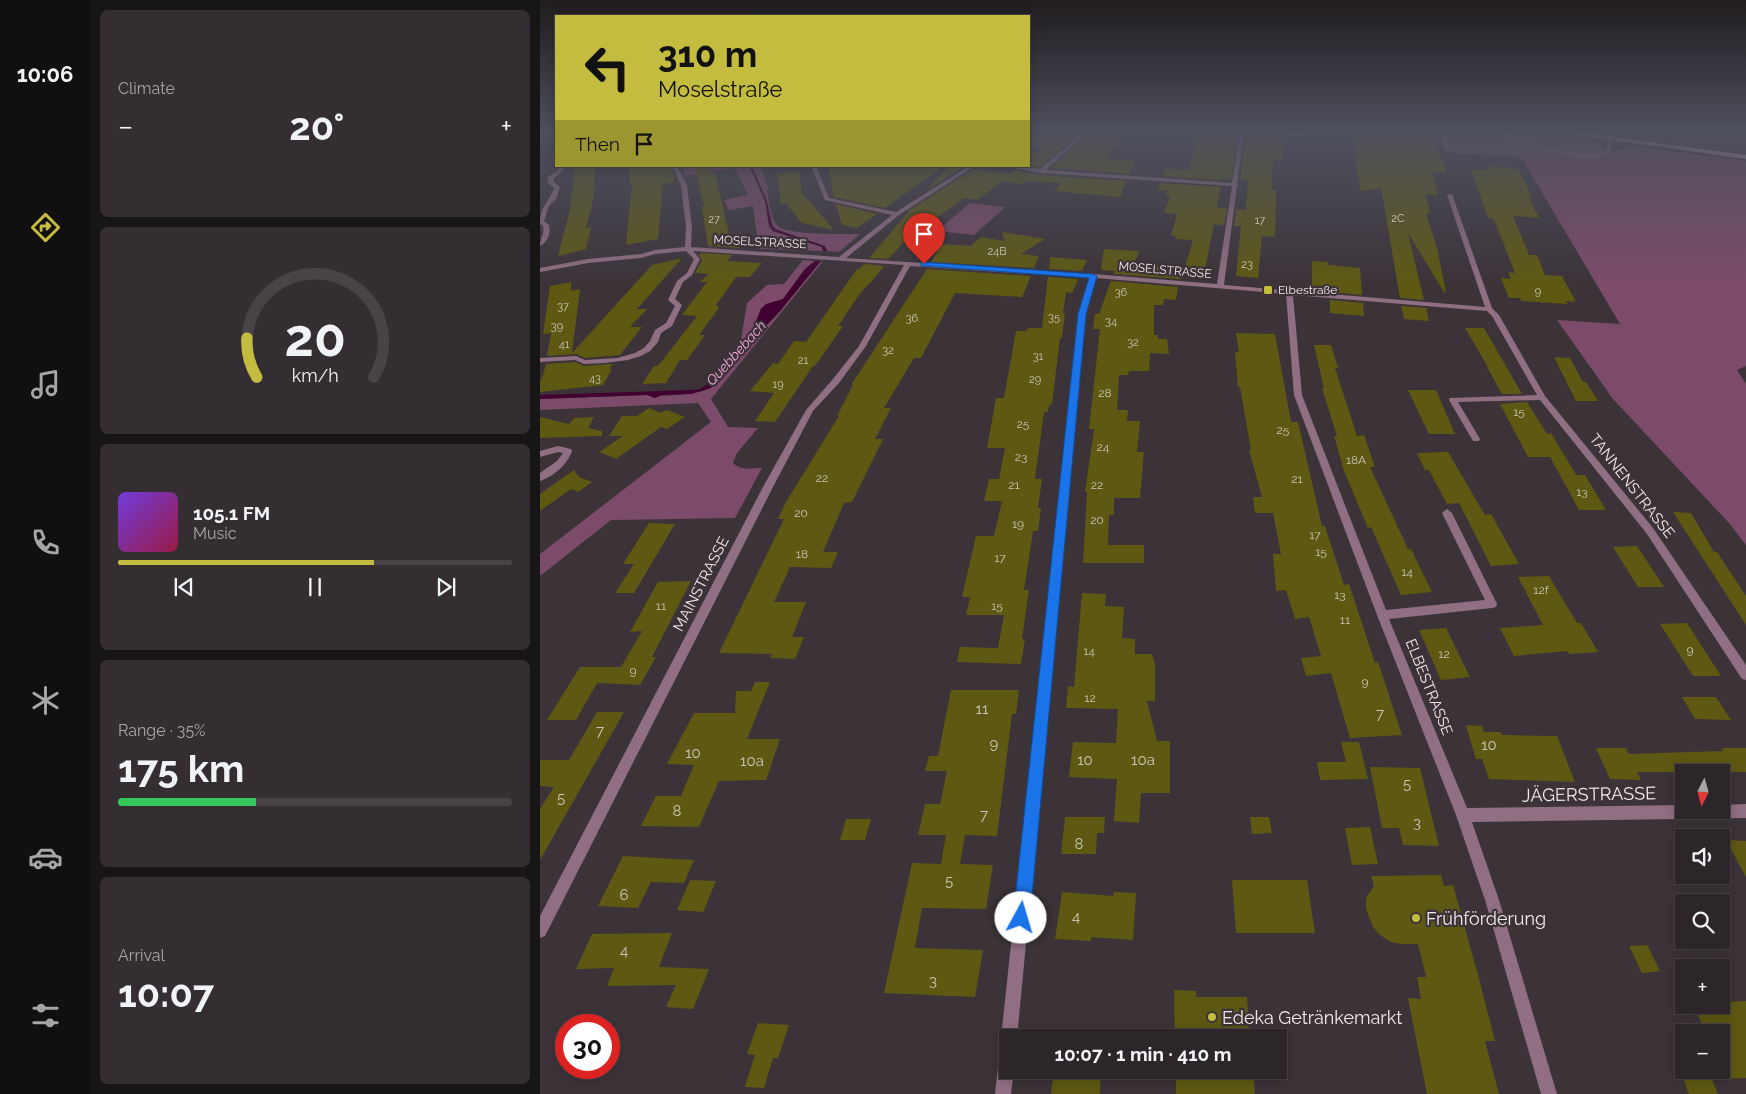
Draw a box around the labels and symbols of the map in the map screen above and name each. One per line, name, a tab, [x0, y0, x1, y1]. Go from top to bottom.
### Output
house number: 2C	[1391, 212, 1405, 225]
house number: 27	[708, 213, 720, 226]
pin	[903, 213, 945, 264]
house number: 17	[1255, 214, 1265, 227]
street label: MOSELSTRASSE	[713, 233, 807, 251]
house number: 24B	[987, 245, 1007, 258]
house number: 23	[1241, 258, 1253, 271]
street label: MOSELSTRASSE	[1118, 259, 1212, 281]
place label: Elbestraße	[1278, 283, 1337, 297]
marker: Elbestraße	[1262, 284, 1274, 296]
house number: 9	[1535, 285, 1541, 298]
house number: 36	[1115, 286, 1128, 299]
house number: 37	[557, 300, 569, 313]
house number: 35	[1048, 311, 1060, 324]
house number: 36	[906, 312, 919, 325]
house number: 34	[1105, 315, 1117, 328]
water label: Quebbebach	[703, 317, 769, 389]
house number: 39	[551, 320, 563, 333]
house number: 32	[1127, 336, 1139, 349]
house number: 41	[559, 338, 570, 351]
house number: 32	[882, 344, 894, 357]
house number: 31	[1033, 350, 1044, 363]
house number: 21	[798, 354, 809, 367]
house number: 43	[589, 372, 601, 385]
house number: 29	[1029, 373, 1041, 386]
house number: 19	[772, 378, 784, 391]
house number: 28	[1098, 386, 1112, 400]
house number: 15	[1513, 405, 1525, 419]
house number: 25	[1017, 417, 1030, 431]
house number: 25	[1277, 423, 1290, 437]
street label: TANNENSTRASSE	[1586, 430, 1678, 542]
house number: 24	[1097, 440, 1110, 454]
house number: 23	[1015, 450, 1027, 464]
house number: 18A	[1346, 453, 1366, 467]
house number: 22	[816, 471, 828, 485]
house number: 21	[1291, 472, 1303, 486]
house number: 21	[1008, 478, 1020, 492]
house number: 22	[1091, 478, 1103, 492]
house number: 13	[1576, 485, 1588, 499]
house number: 20	[794, 506, 808, 520]
house number: 20	[1090, 513, 1104, 527]
house number: 19	[1012, 517, 1024, 531]
house number: 17	[1309, 528, 1321, 542]
street label: MAINSTRASSE	[669, 534, 733, 634]
house number: 15	[1315, 545, 1327, 559]
house number: 18	[796, 547, 808, 561]
house number: 17	[994, 551, 1006, 565]
house number: 14	[1401, 565, 1413, 579]
house number: 12f	[1533, 583, 1550, 597]
house number: 13	[1334, 588, 1346, 602]
house number: 11	[656, 599, 666, 613]
house number: 15	[991, 599, 1003, 613]
house number: 11	[1340, 613, 1350, 627]
street label: ELBESTRASSE	[1402, 636, 1456, 738]
house number: 9	[1686, 643, 1694, 657]
house number: 14	[1083, 644, 1095, 658]
house number: 12	[1438, 647, 1450, 661]
house number: 9	[629, 664, 637, 678]
house number: 9	[1361, 675, 1369, 689]
house number: 12	[1084, 691, 1096, 705]
house number: 11	[976, 700, 989, 718]
house number: 7	[1376, 705, 1384, 723]
house number: 7	[596, 722, 604, 740]
house number: 9	[990, 735, 999, 753]
house number: 10	[1481, 736, 1497, 754]
house number: 10	[685, 744, 701, 762]
house number: 10	[1077, 751, 1093, 769]
house number: 10a	[1131, 751, 1155, 769]
house number: 10a	[740, 752, 764, 770]
north arrow	[1675, 764, 1730, 819]
house number: 5	[1403, 775, 1411, 793]
street label: JÄGERSTRASSE	[1522, 782, 1656, 806]
house number: 5	[557, 789, 565, 807]
house number: 8	[673, 802, 682, 820]
house number: 7	[980, 806, 988, 824]
house number: 3	[1413, 814, 1421, 832]
house number: 8	[1075, 835, 1084, 853]
house number: 5	[945, 872, 953, 890]
house number: 6	[619, 886, 629, 904]
position arrow	[994, 891, 1046, 943]
house number: 4	[1072, 908, 1080, 926]
place label: Frühförderung	[1426, 908, 1546, 929]
marker: Frühförderung	[1410, 912, 1422, 924]
house number: 4	[620, 942, 628, 960]
house number: 3	[929, 972, 937, 990]
place label: Edeka Getränkemarkt	[1222, 1007, 1402, 1028]
marker: Edeka Getränkemarkt	[1206, 1011, 1218, 1023]
speed limit sign: 30	[555, 1014, 620, 1079]

